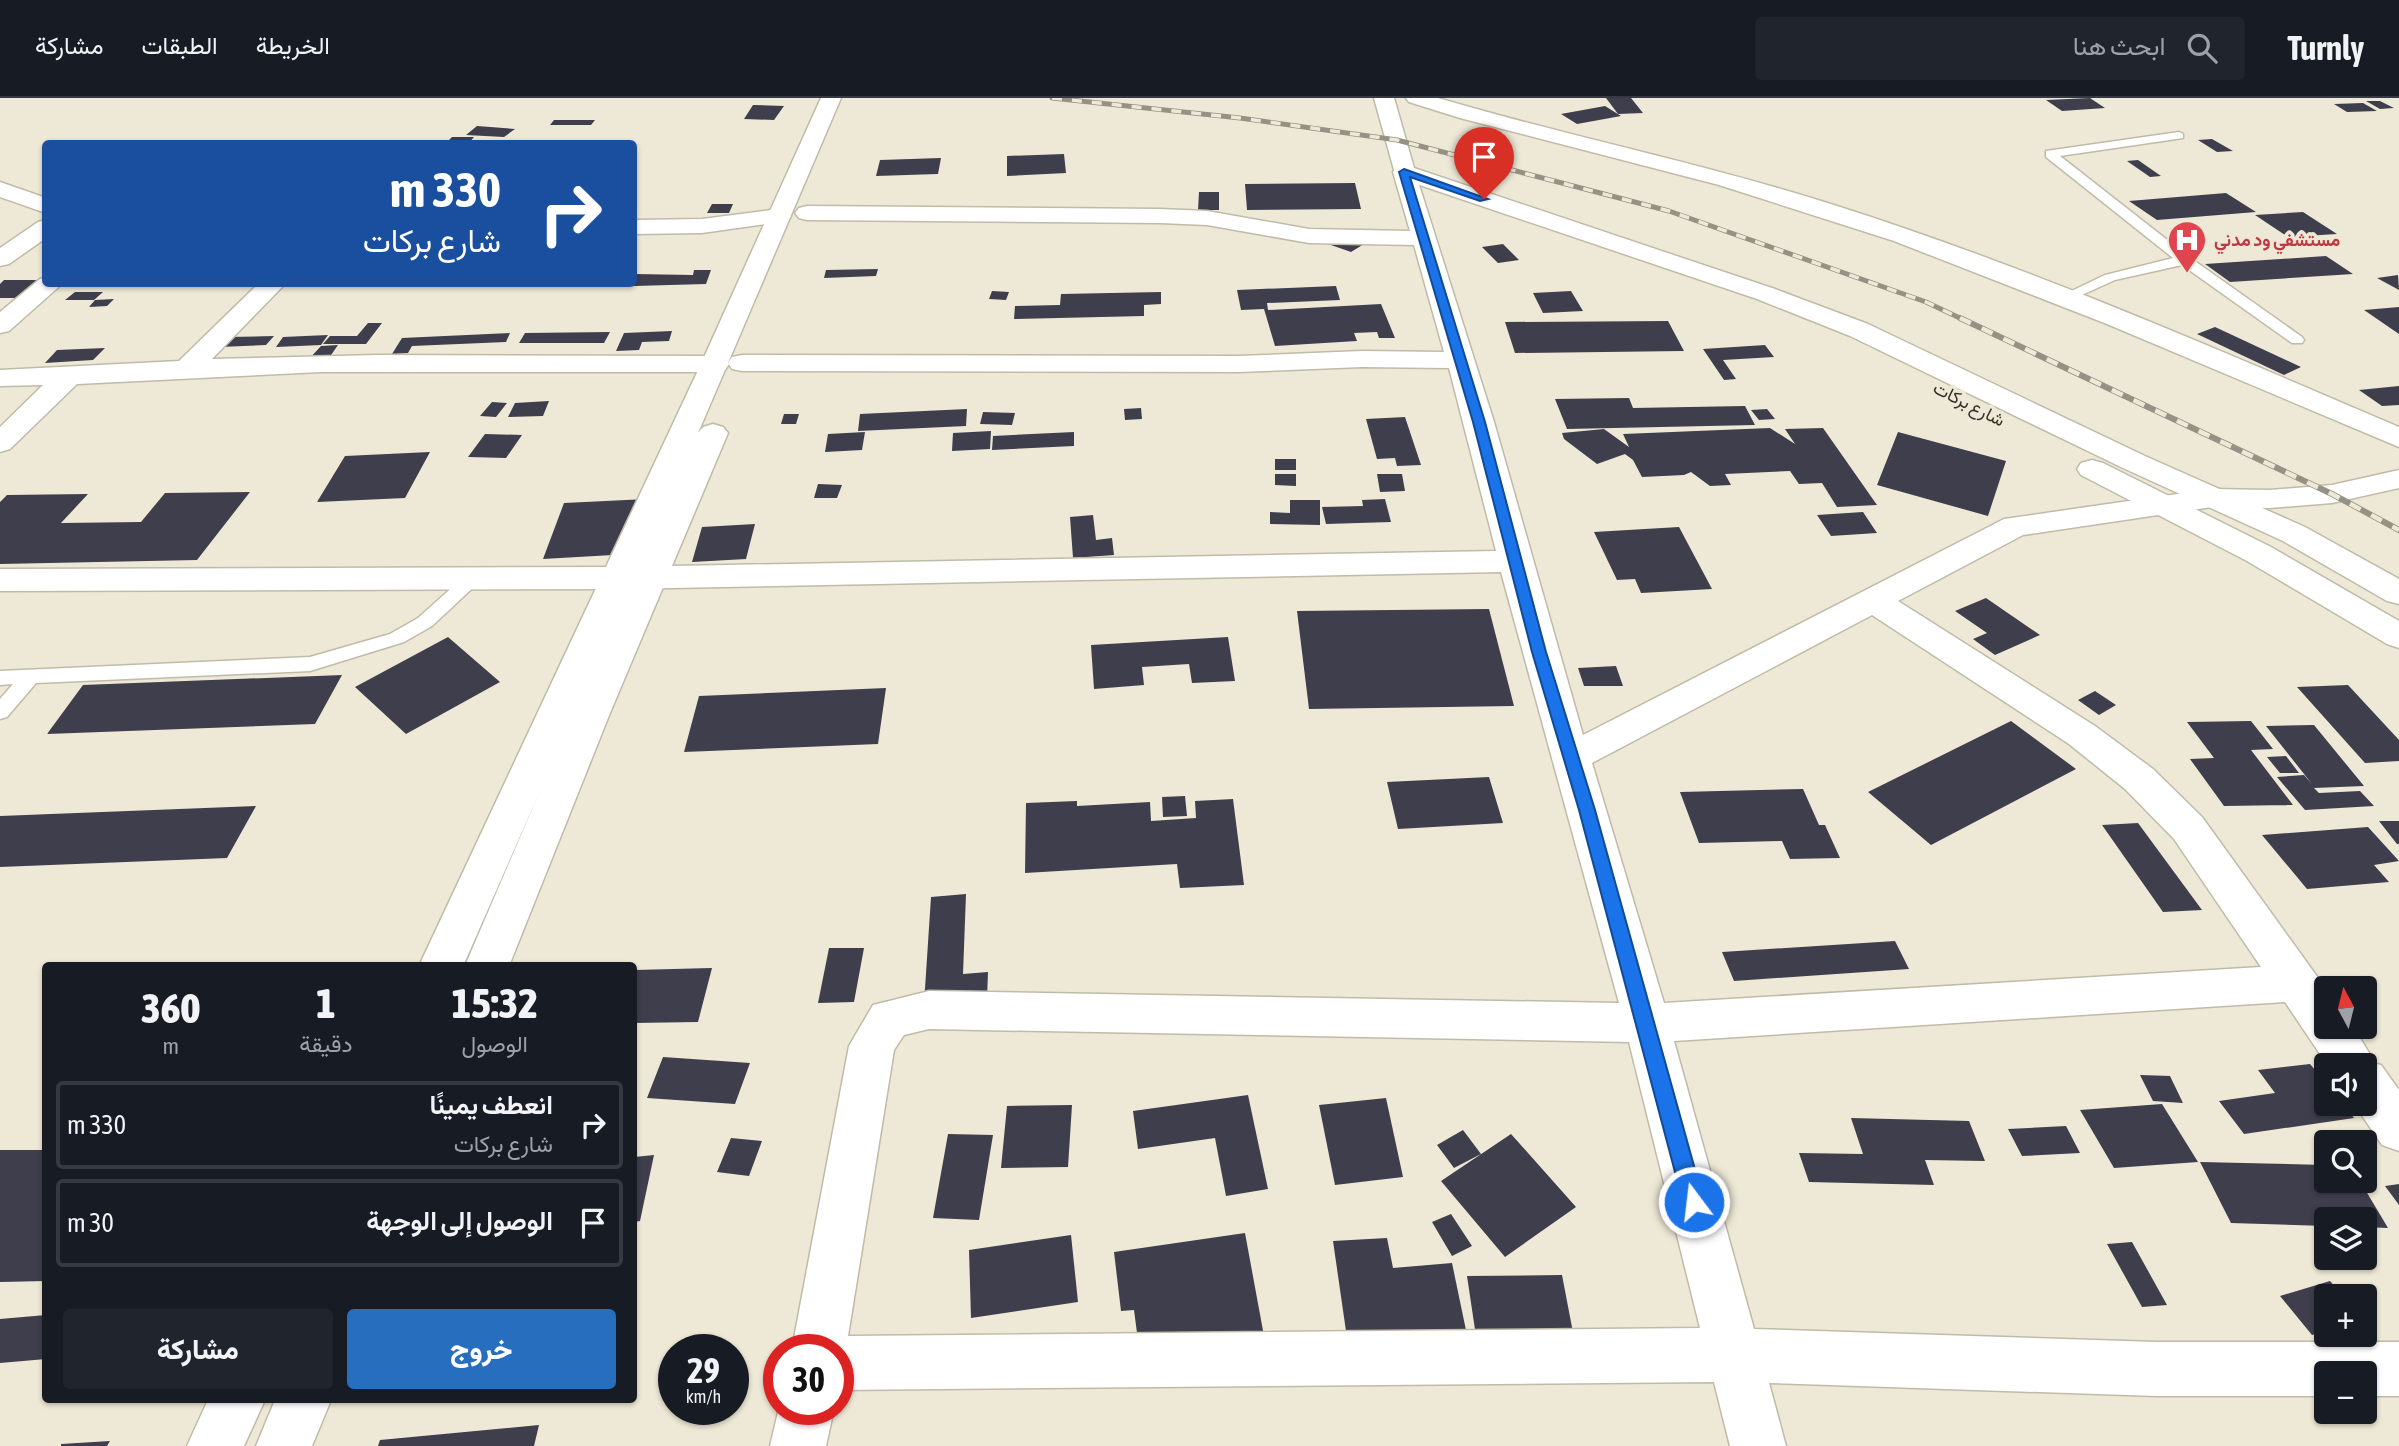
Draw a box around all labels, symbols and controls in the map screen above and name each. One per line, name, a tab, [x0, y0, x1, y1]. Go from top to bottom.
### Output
search box	[1755, 17, 2245, 80]
icon: search	[2183, 29, 2221, 67]
text: Turnly	[2287, 29, 2364, 67]
text: ابحث هنا	[2073, 31, 2165, 61]
text: مشاركة	[35, 32, 103, 59]
text: الطبقات	[141, 32, 218, 59]
text: الخريطة	[256, 32, 330, 59]
pin	[1454, 127, 1514, 199]
icon: arrive	[1465, 138, 1503, 176]
text: 330 m	[390, 161, 501, 217]
icon: right	[525, 168, 616, 259]
hospital icon: مستشفي ود مدني	[2166, 219, 2208, 274]
text: شارع بركات	[363, 222, 501, 259]
place label: مستشفي ود مدني	[2214, 229, 2341, 255]
street label: شارع بركات	[1929, 377, 2009, 432]
north arrow	[2314, 976, 2376, 1040]
map controls	[2314, 976, 2377, 1424]
text: 1	[316, 979, 336, 1027]
text: 15:32	[452, 979, 538, 1027]
text: 360	[141, 984, 200, 1032]
text: دقيقة	[299, 1031, 353, 1057]
text: الوصول	[462, 1031, 528, 1057]
text: m	[162, 1033, 179, 1059]
button: sound	[2314, 1053, 2377, 1116]
text: انعطف يمينًا	[430, 1090, 553, 1120]
icon: right	[574, 1106, 612, 1144]
text: 330 m	[67, 1110, 126, 1140]
button: search	[2314, 1130, 2377, 1193]
text: شارع بركات	[454, 1131, 553, 1157]
position arrow	[1657, 1165, 1731, 1239]
icon: arrive	[574, 1204, 612, 1242]
text: الوصول إلى الوجهة	[366, 1206, 553, 1236]
button: layers	[2314, 1207, 2377, 1270]
text: 30 m	[67, 1208, 114, 1238]
button: +	[2314, 1284, 2377, 1347]
button: مشاركة	[63, 1309, 333, 1389]
button: خروج	[347, 1309, 616, 1389]
speed limit sign: 30	[763, 1334, 854, 1425]
text: 29	[687, 1350, 720, 1390]
button: −	[2314, 1361, 2377, 1424]
text: km/h	[686, 1386, 721, 1407]

